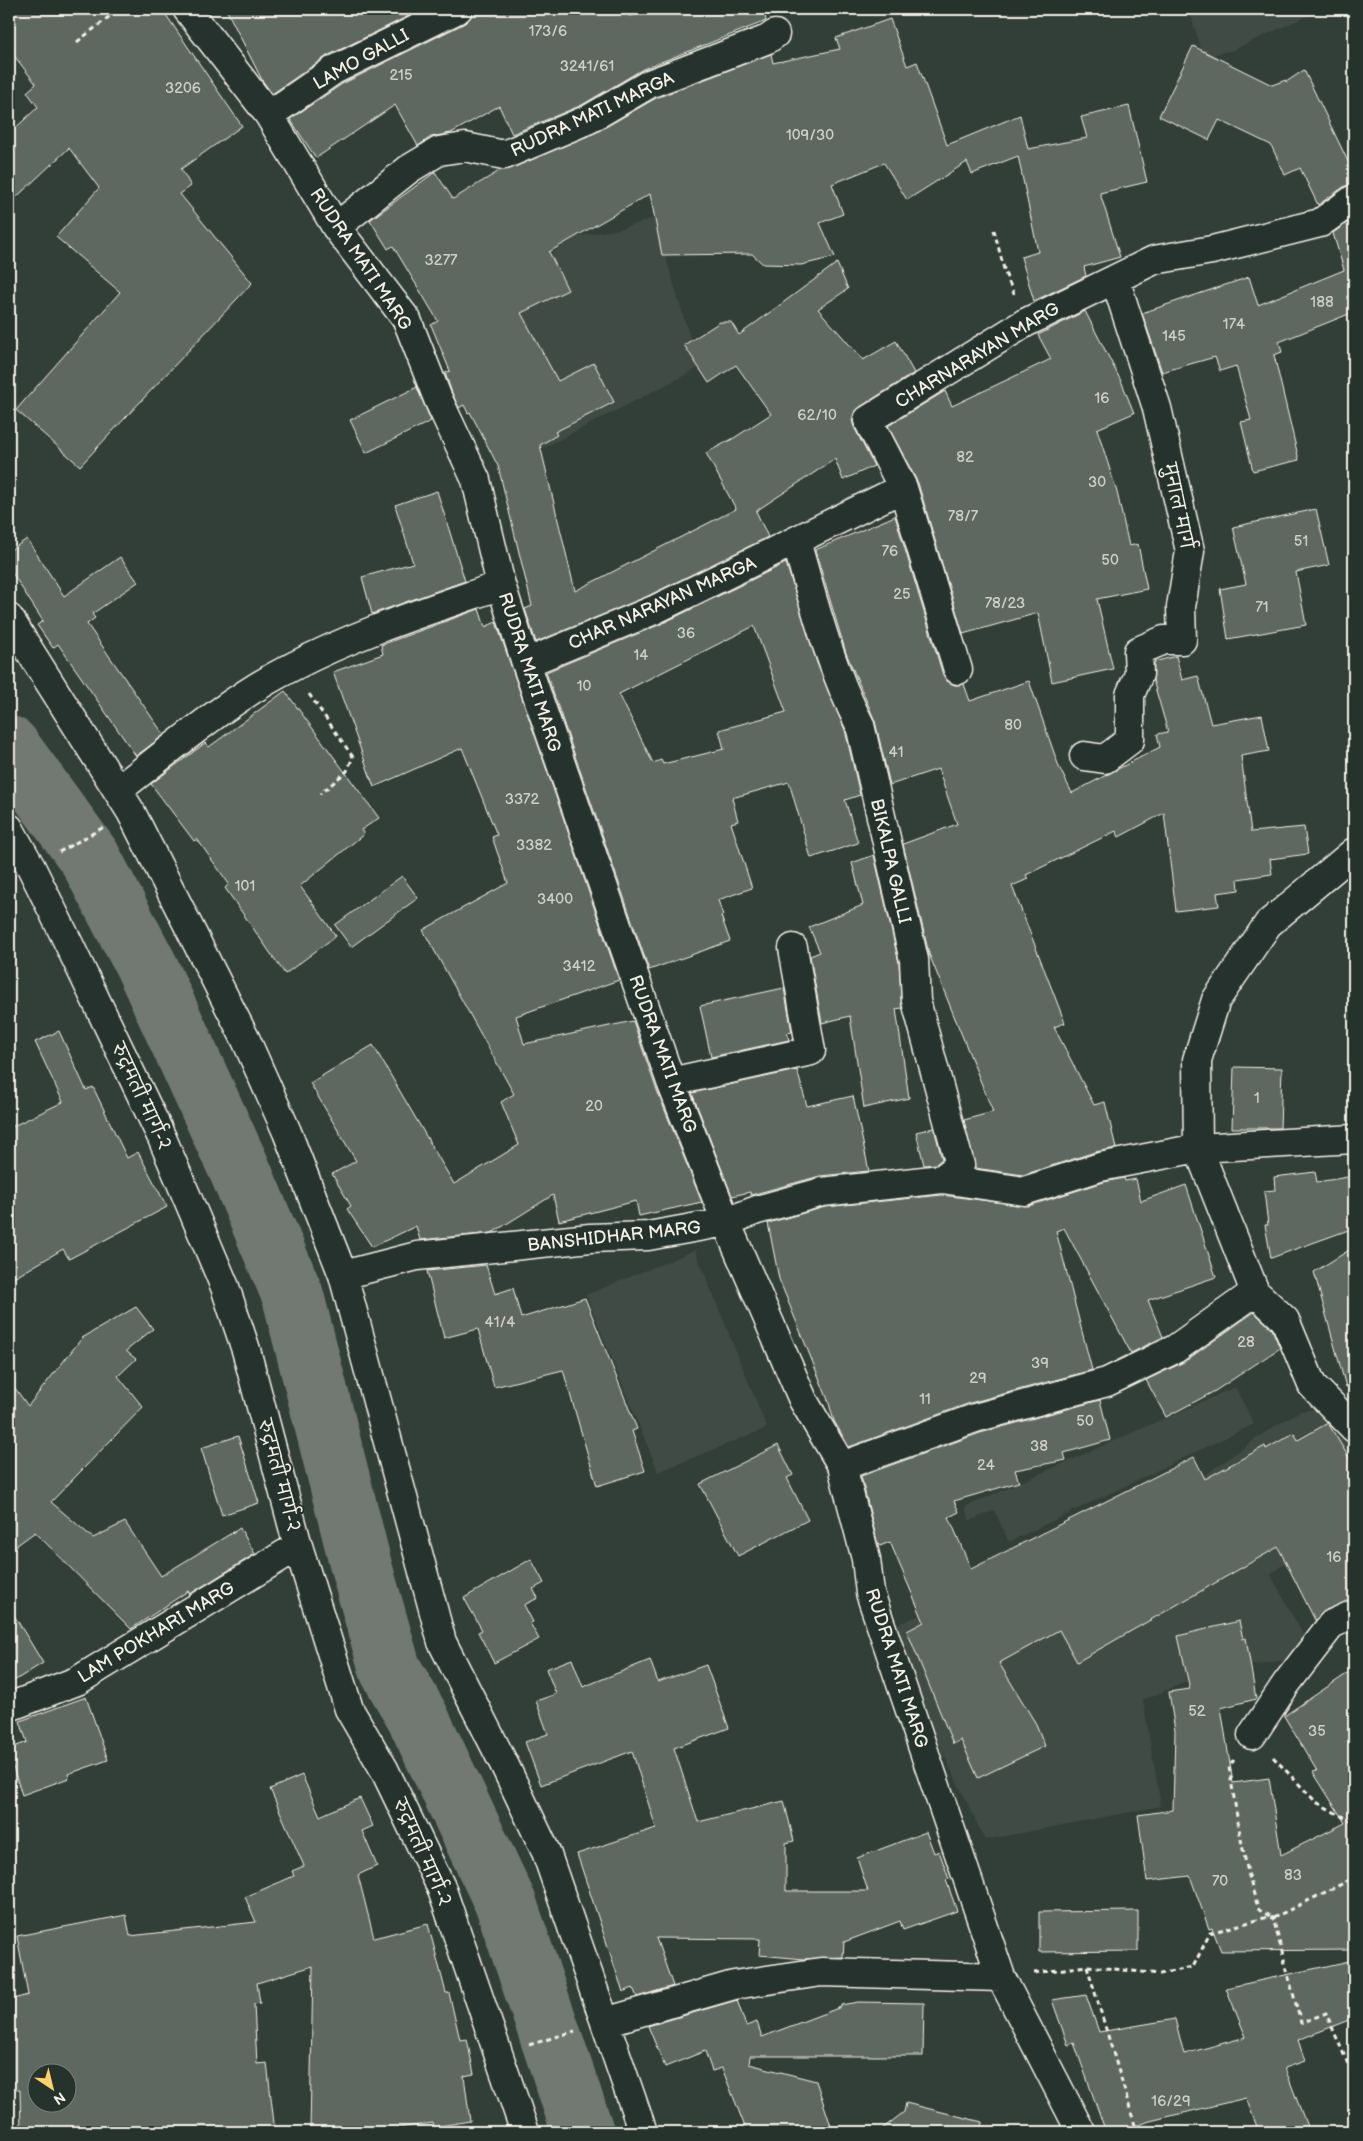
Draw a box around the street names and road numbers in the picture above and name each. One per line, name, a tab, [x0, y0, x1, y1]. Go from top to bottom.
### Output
street label: LAMO GALLI	[310, 25, 413, 94]
street label: RUDRA MATI MARGA	[507, 67, 677, 161]
street label: RUDRA MATI MARG	[305, 184, 416, 334]
street label: CHARNARAYAN MARG	[891, 298, 1063, 413]
street label: मुनाल मार्ग	[1156, 459, 1201, 553]
street label: CHAR NARAYAN MARGA	[565, 553, 759, 654]
street label: RUDRA MATI MARG	[494, 590, 565, 755]
street label: BIKALPA GALLI	[866, 797, 915, 926]
street label: RUDRA MATI MARG	[624, 972, 701, 1136]
street label: रुद्रमती मार्ग-२	[106, 1037, 178, 1153]
street label: BANSHIDHAR MARG	[526, 1217, 702, 1256]
street label: रुद्रमती मार्ग-२	[253, 1415, 307, 1534]
street label: LAM POKHARI MARG	[74, 1577, 238, 1687]
street label: RUDRA MATI MARG	[861, 1586, 932, 1751]
street label: रुद्रमती मार्ग-२	[388, 1793, 458, 1909]

